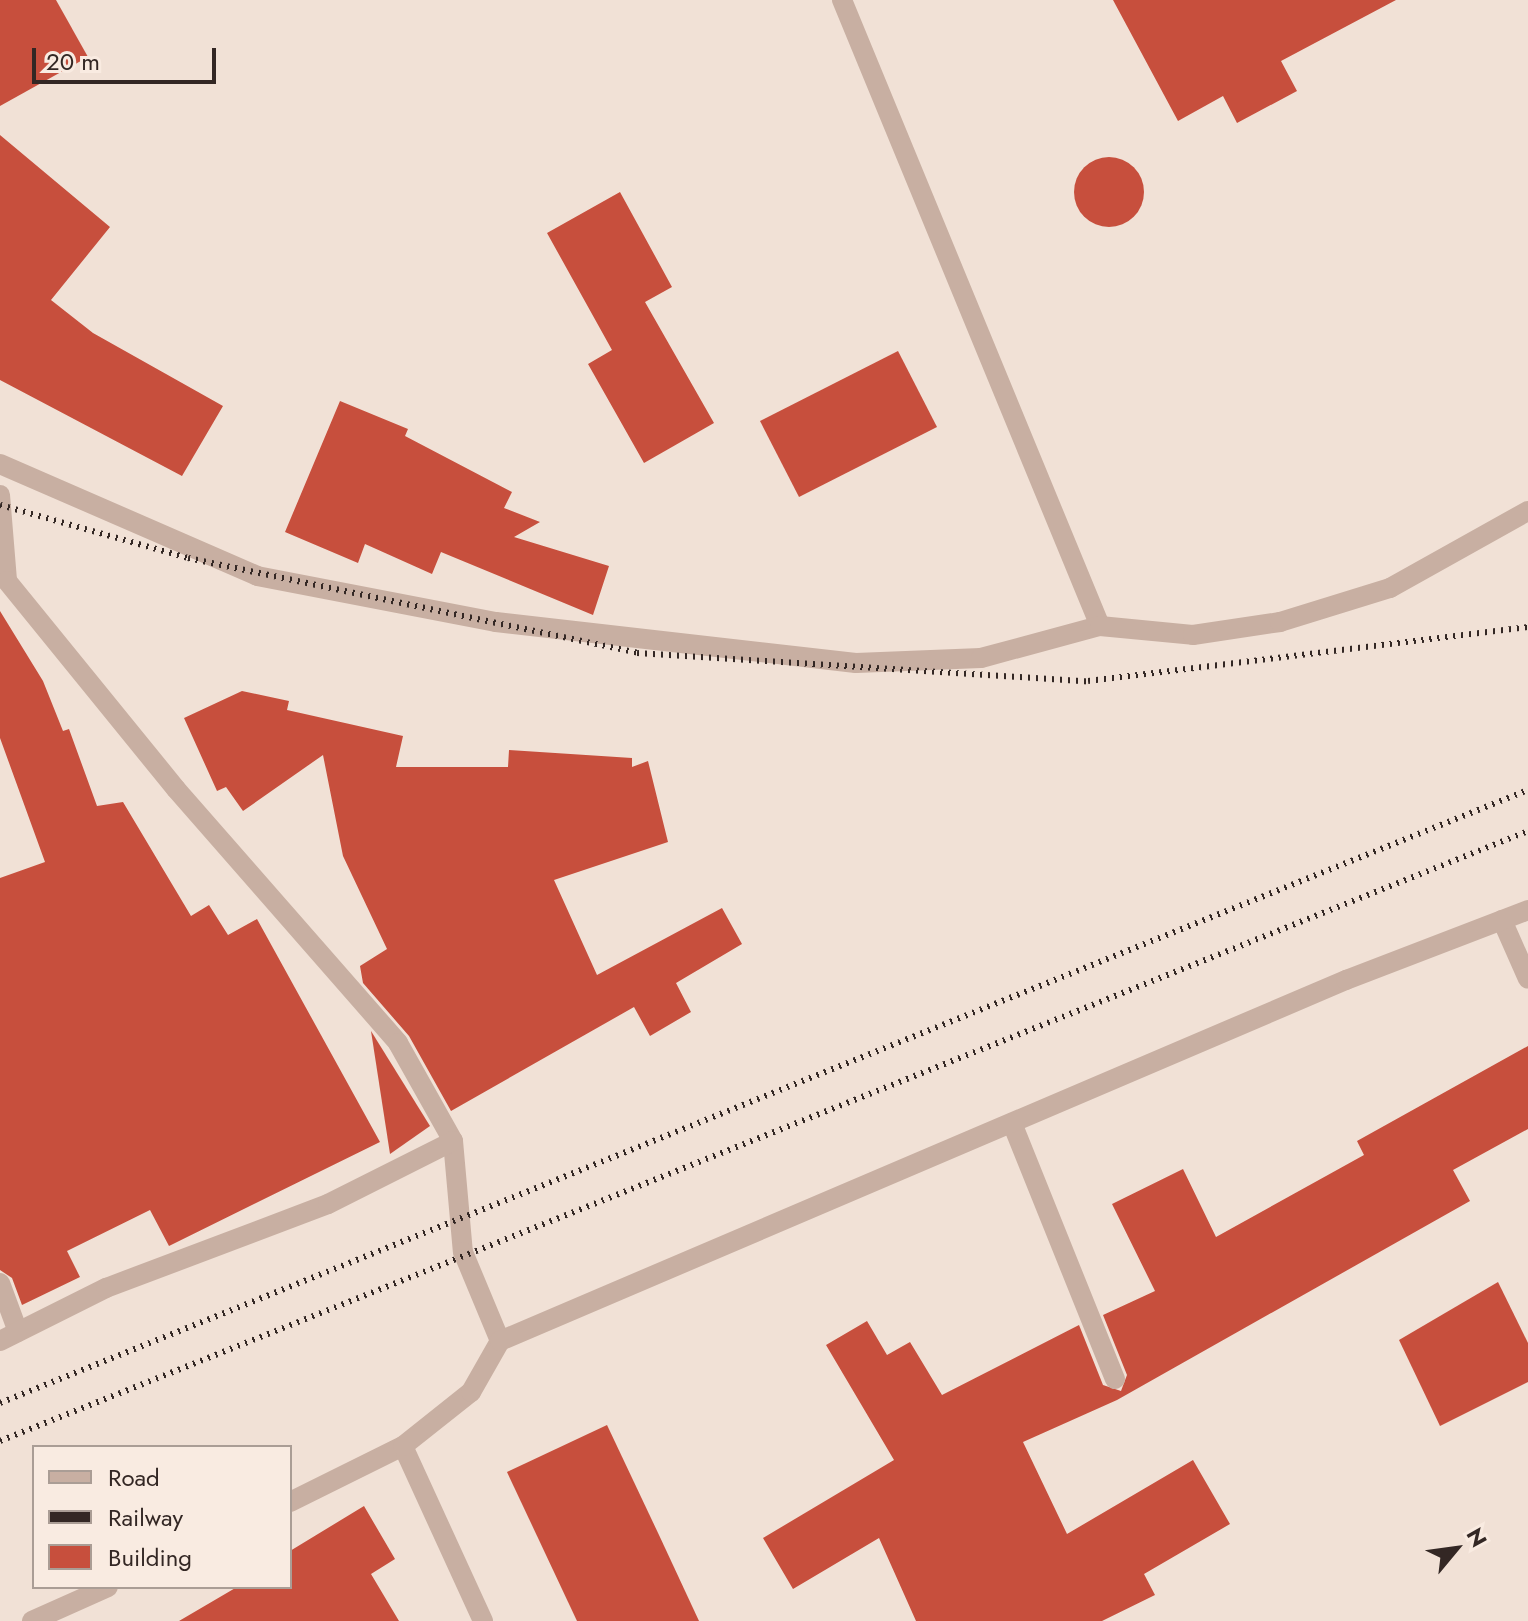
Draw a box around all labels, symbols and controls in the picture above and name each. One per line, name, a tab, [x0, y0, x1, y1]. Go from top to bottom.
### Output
scale bar	[36, 32, 220, 82]
text: 20 m	[46, 44, 100, 79]
legend	[32, 1445, 292, 1589]
text: Road	[108, 1460, 160, 1495]
text: Railway	[108, 1500, 183, 1535]
north arrow	[1416, 1509, 1496, 1589]
text: N	[1459, 1522, 1495, 1553]
text: Building	[108, 1540, 192, 1575]

